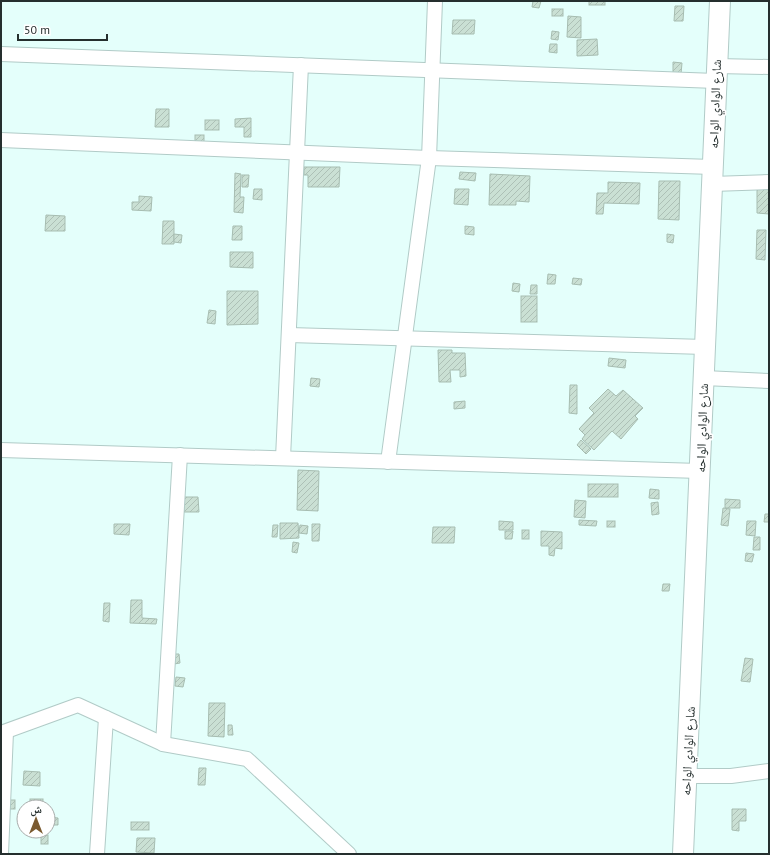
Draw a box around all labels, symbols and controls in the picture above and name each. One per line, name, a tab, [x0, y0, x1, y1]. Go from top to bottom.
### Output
scale bar	[18, 16, 107, 42]
text: 50 m	[24, 22, 50, 37]
street label: شارع الوادي الواحه	[705, 59, 727, 149]
street label: شارع الوادي الواحه	[692, 383, 714, 473]
street label: شارع الوادي الواحه	[677, 706, 701, 796]
north arrow	[16, 799, 56, 839]
text: ش	[30, 802, 42, 817]

